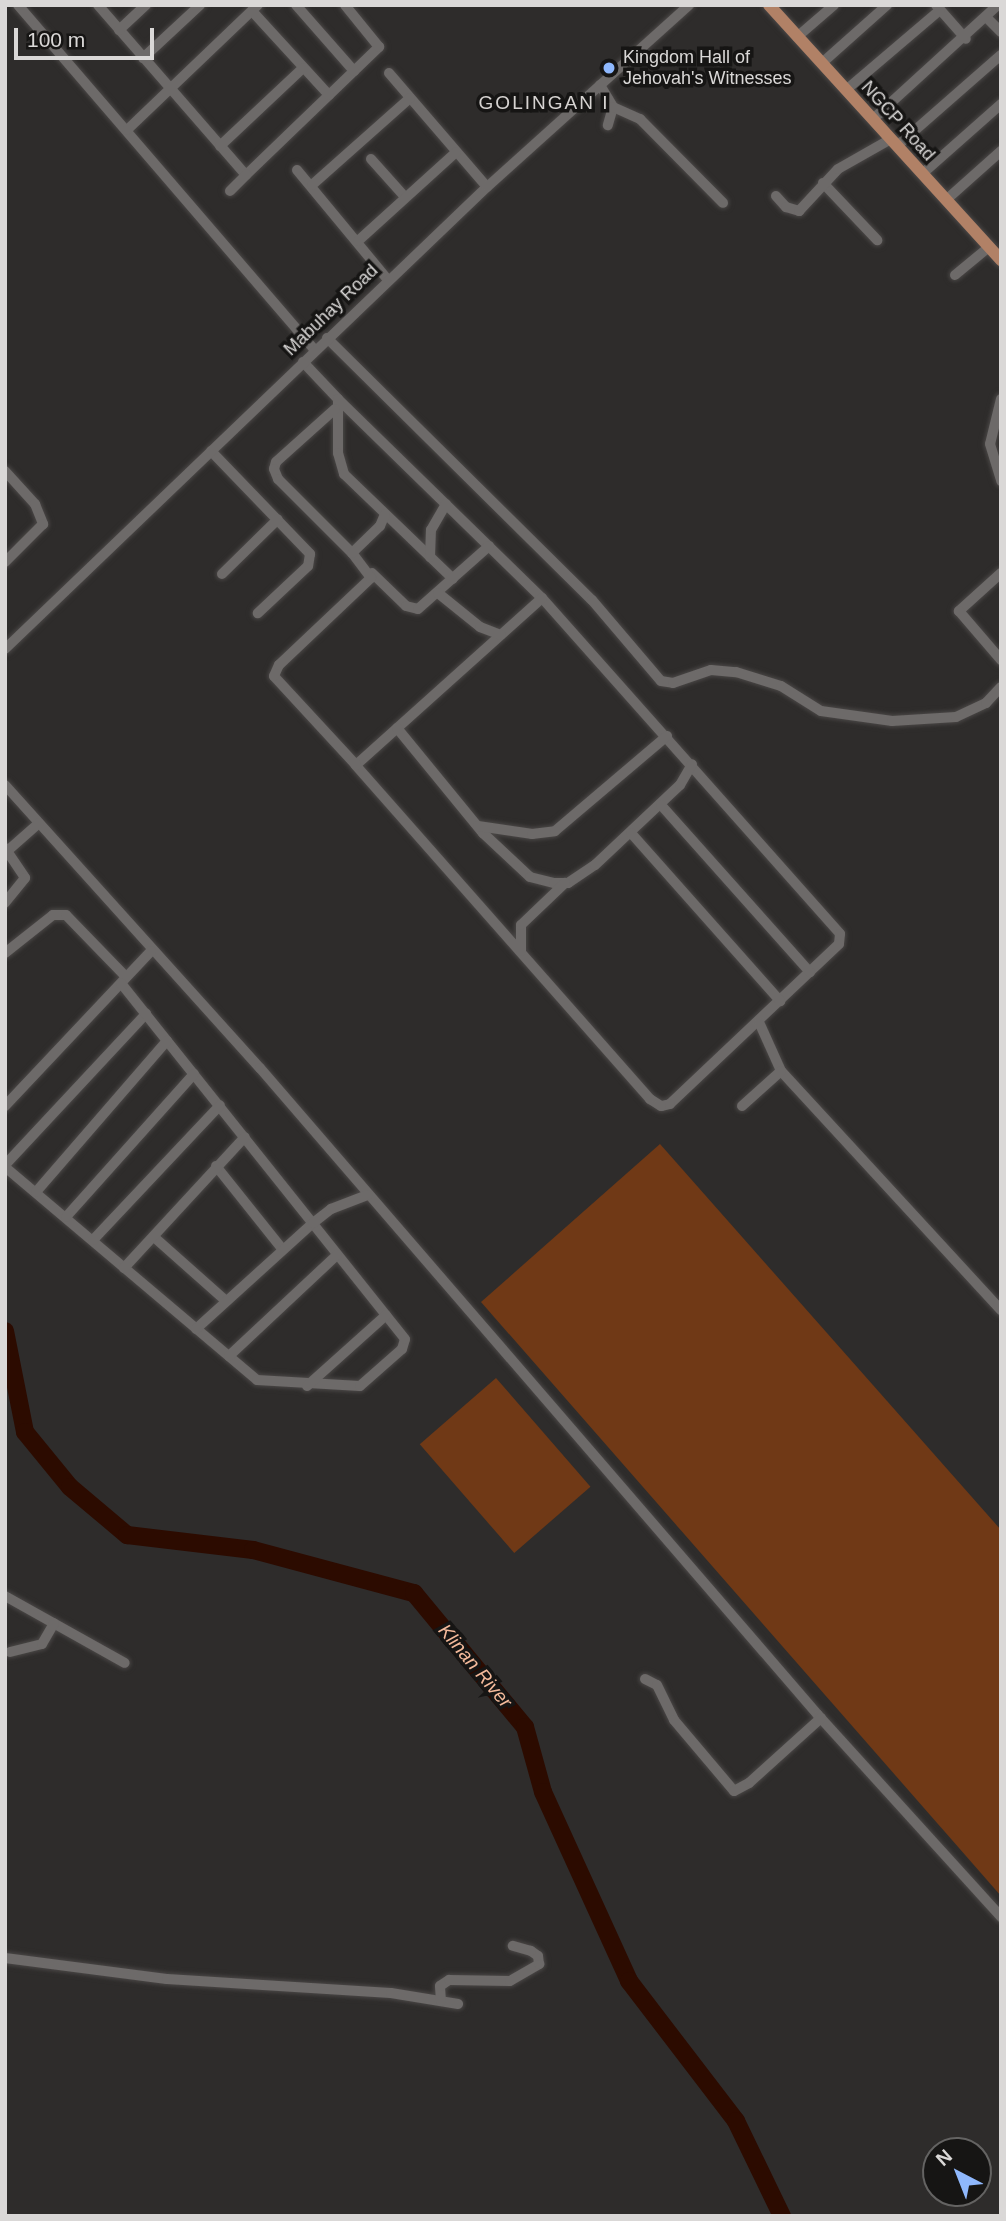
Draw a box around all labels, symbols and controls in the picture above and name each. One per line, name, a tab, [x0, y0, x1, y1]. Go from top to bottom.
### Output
scale bar	[18, 14, 158, 58]
text: 100 m	[27, 28, 85, 51]
place label: Kingdom Hall of Jehovah's Witnesses	[623, 47, 792, 90]
marker: Kingdom Hall of Jehovah's Witnesses	[601, 60, 617, 76]
street label: NGCP Road	[857, 77, 939, 165]
district label: GOLINGAN I	[480, 92, 608, 114]
street label: Mabuhay Road	[280, 260, 382, 360]
water label: Klinan River	[433, 1619, 517, 1713]
north arrow	[922, 2137, 992, 2207]
text: N	[932, 2145, 956, 2170]

